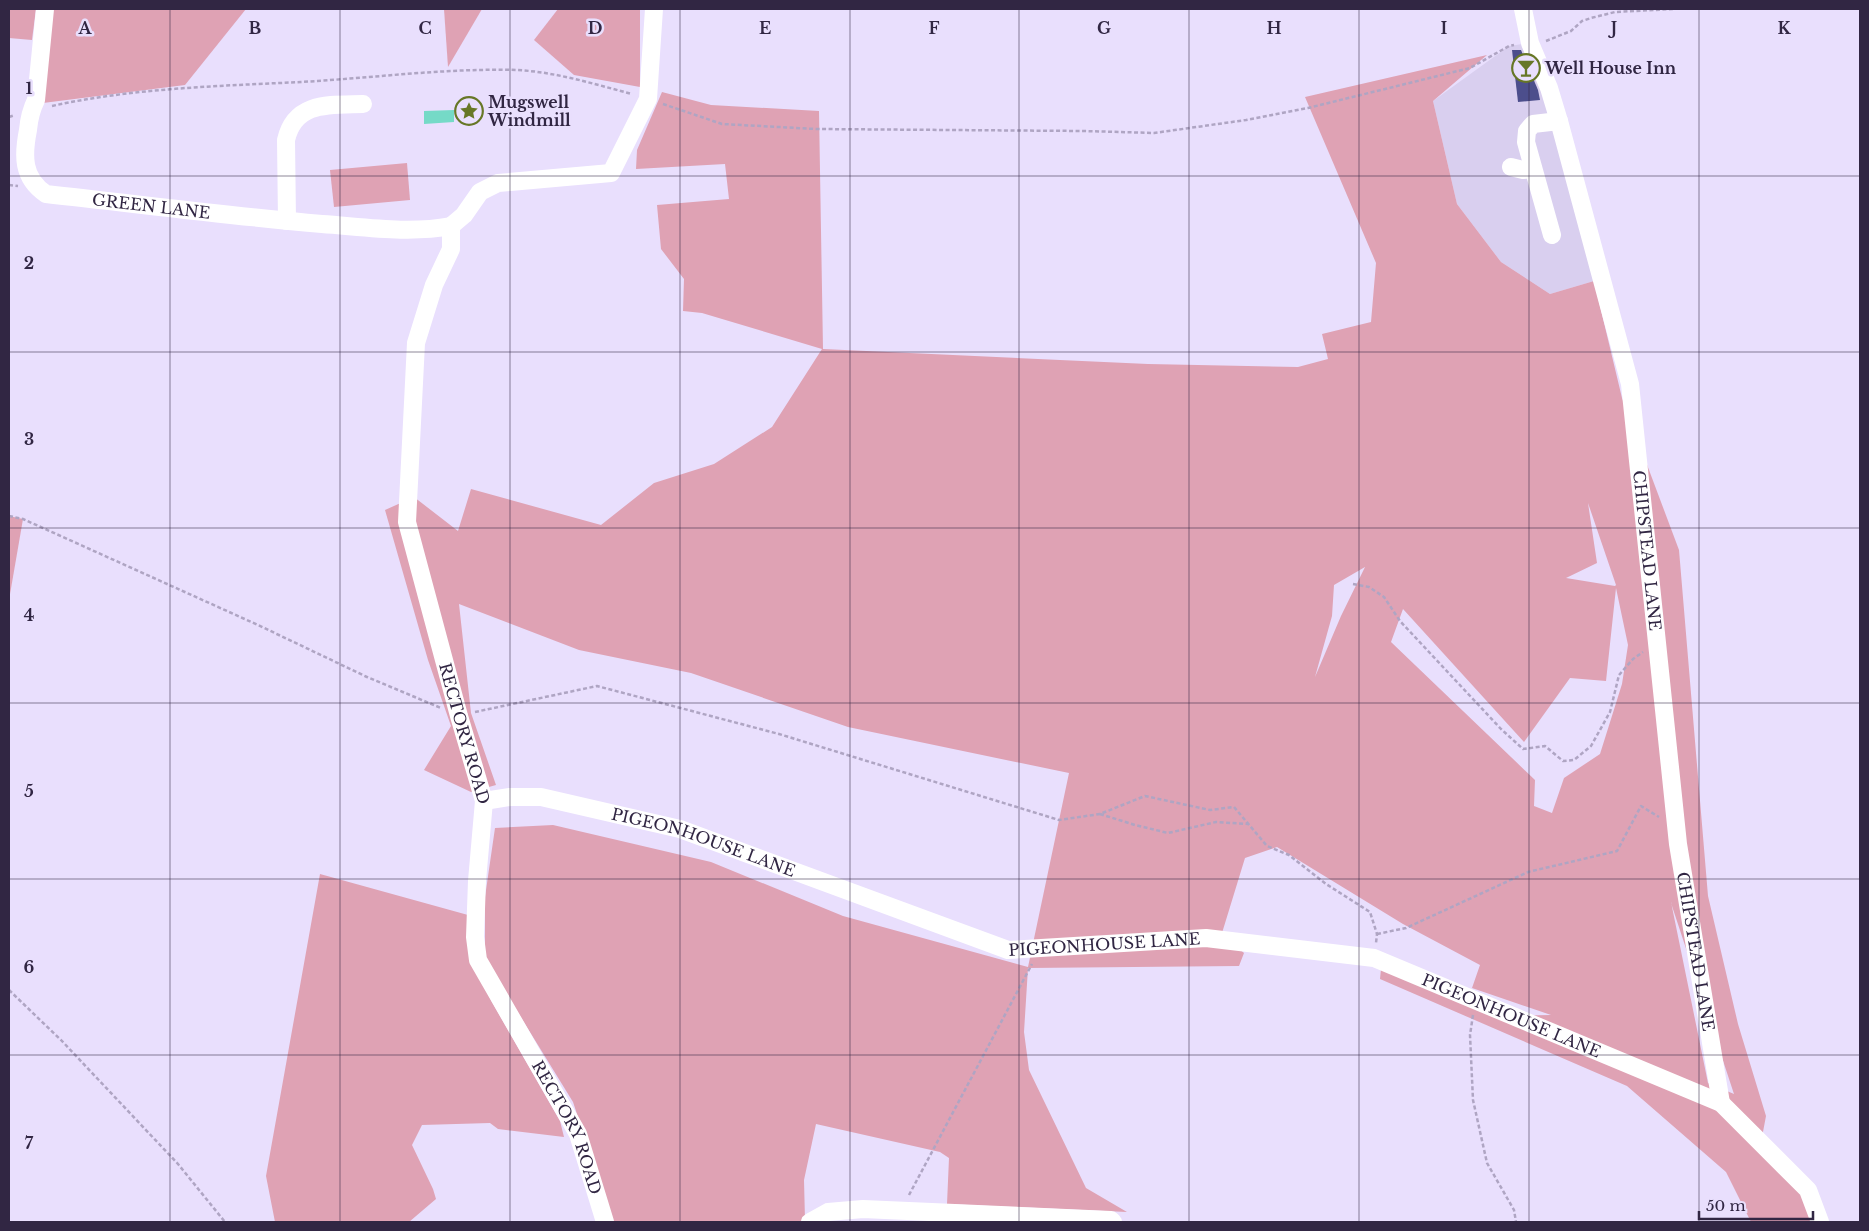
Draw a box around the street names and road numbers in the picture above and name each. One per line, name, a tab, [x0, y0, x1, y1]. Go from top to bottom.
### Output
street label: GREEN LANE	[91, 189, 211, 223]
street label: CHIPSTEAD LANE	[1629, 469, 1666, 632]
street label: RECTORY ROAD	[435, 661, 494, 806]
street label: PIGEONHOUSE LANE	[609, 804, 798, 881]
street label: CHIPSTEAD LANE	[1673, 870, 1719, 1033]
street label: PIGEONHOUSE LANE	[1008, 928, 1201, 960]
street label: PIGEONHOUSE LANE	[1419, 969, 1604, 1062]
street label: RECTORY ROAD	[528, 1057, 606, 1197]

